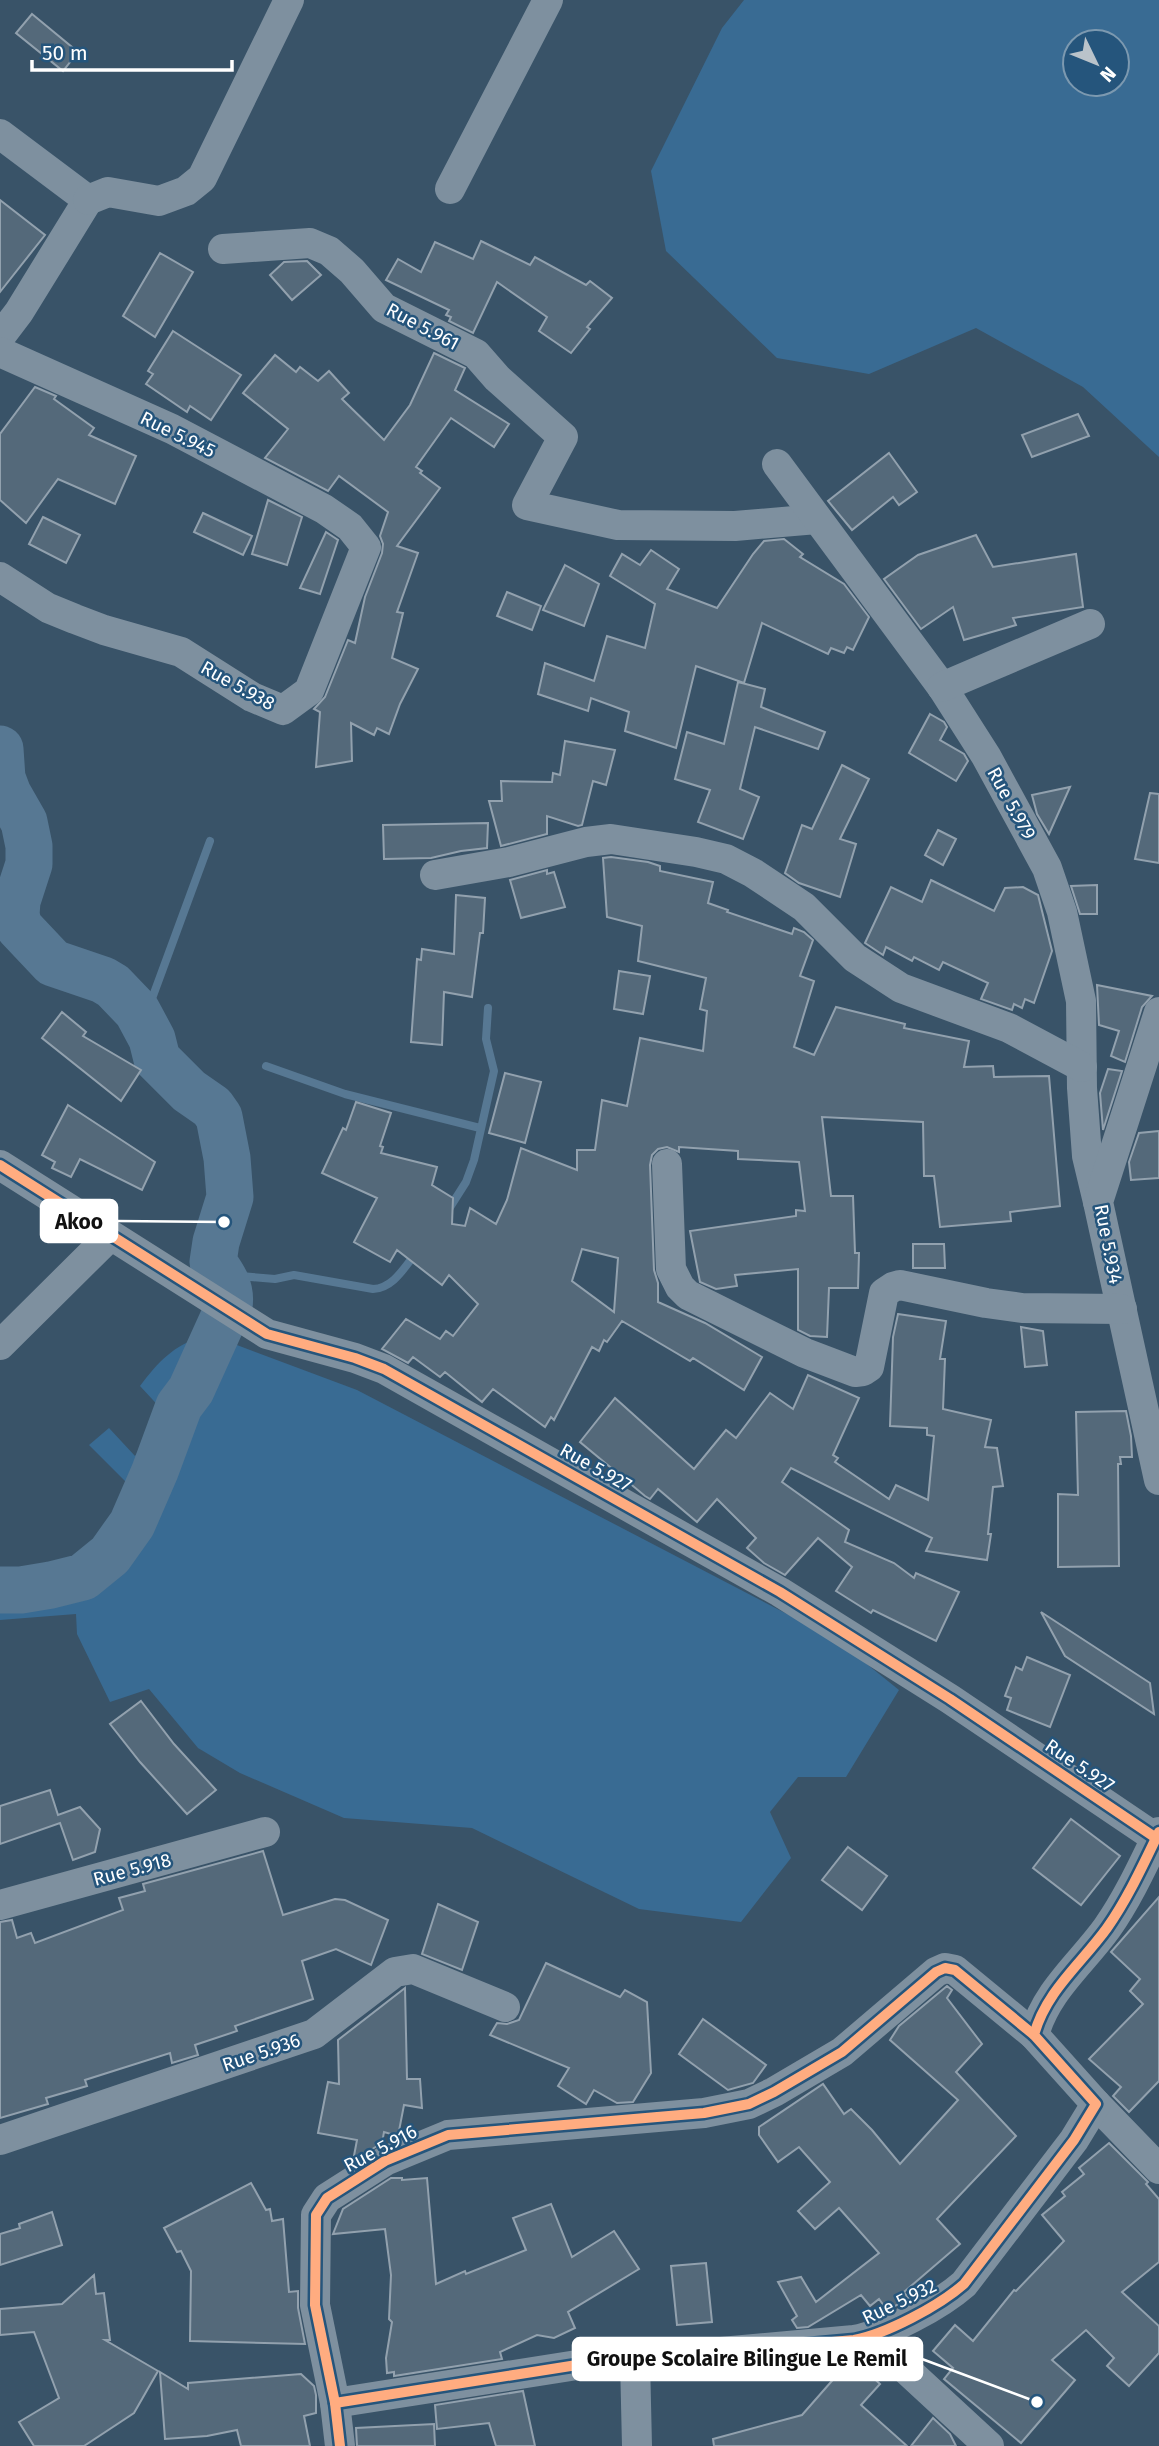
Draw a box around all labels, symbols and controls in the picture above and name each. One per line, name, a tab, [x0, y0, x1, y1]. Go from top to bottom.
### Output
scale bar	[32, 28, 231, 72]
north arrow	[1061, 28, 1131, 98]
text: 50 m	[42, 40, 88, 66]
text: N	[1095, 62, 1121, 87]
street label: Rue 5.961	[383, 298, 463, 355]
street label: Rue 5.945	[136, 406, 219, 462]
street label: Rue 5.938	[197, 656, 279, 715]
street label: Rue 5.979	[982, 763, 1041, 844]
callout: Akoo	[41, 1200, 117, 1242]
street label: Rue 5.934	[1090, 1202, 1127, 1286]
text: Akoo	[54, 1209, 103, 1235]
street label: Rue 5.927	[556, 1438, 636, 1497]
street label: Rue 5.927	[1041, 1734, 1119, 1797]
street label: Rue 5.918	[91, 1848, 174, 1891]
street label: Rue 5.936	[219, 2028, 303, 2076]
street label: Rue 5.916	[340, 2120, 421, 2177]
street label: Rue 5.932	[858, 2274, 940, 2329]
callout: Groupe Scolaire Bilingue Le Remil	[573, 2338, 922, 2380]
text: Groupe Scolaire Bilingue Le Remil	[587, 2346, 908, 2372]

